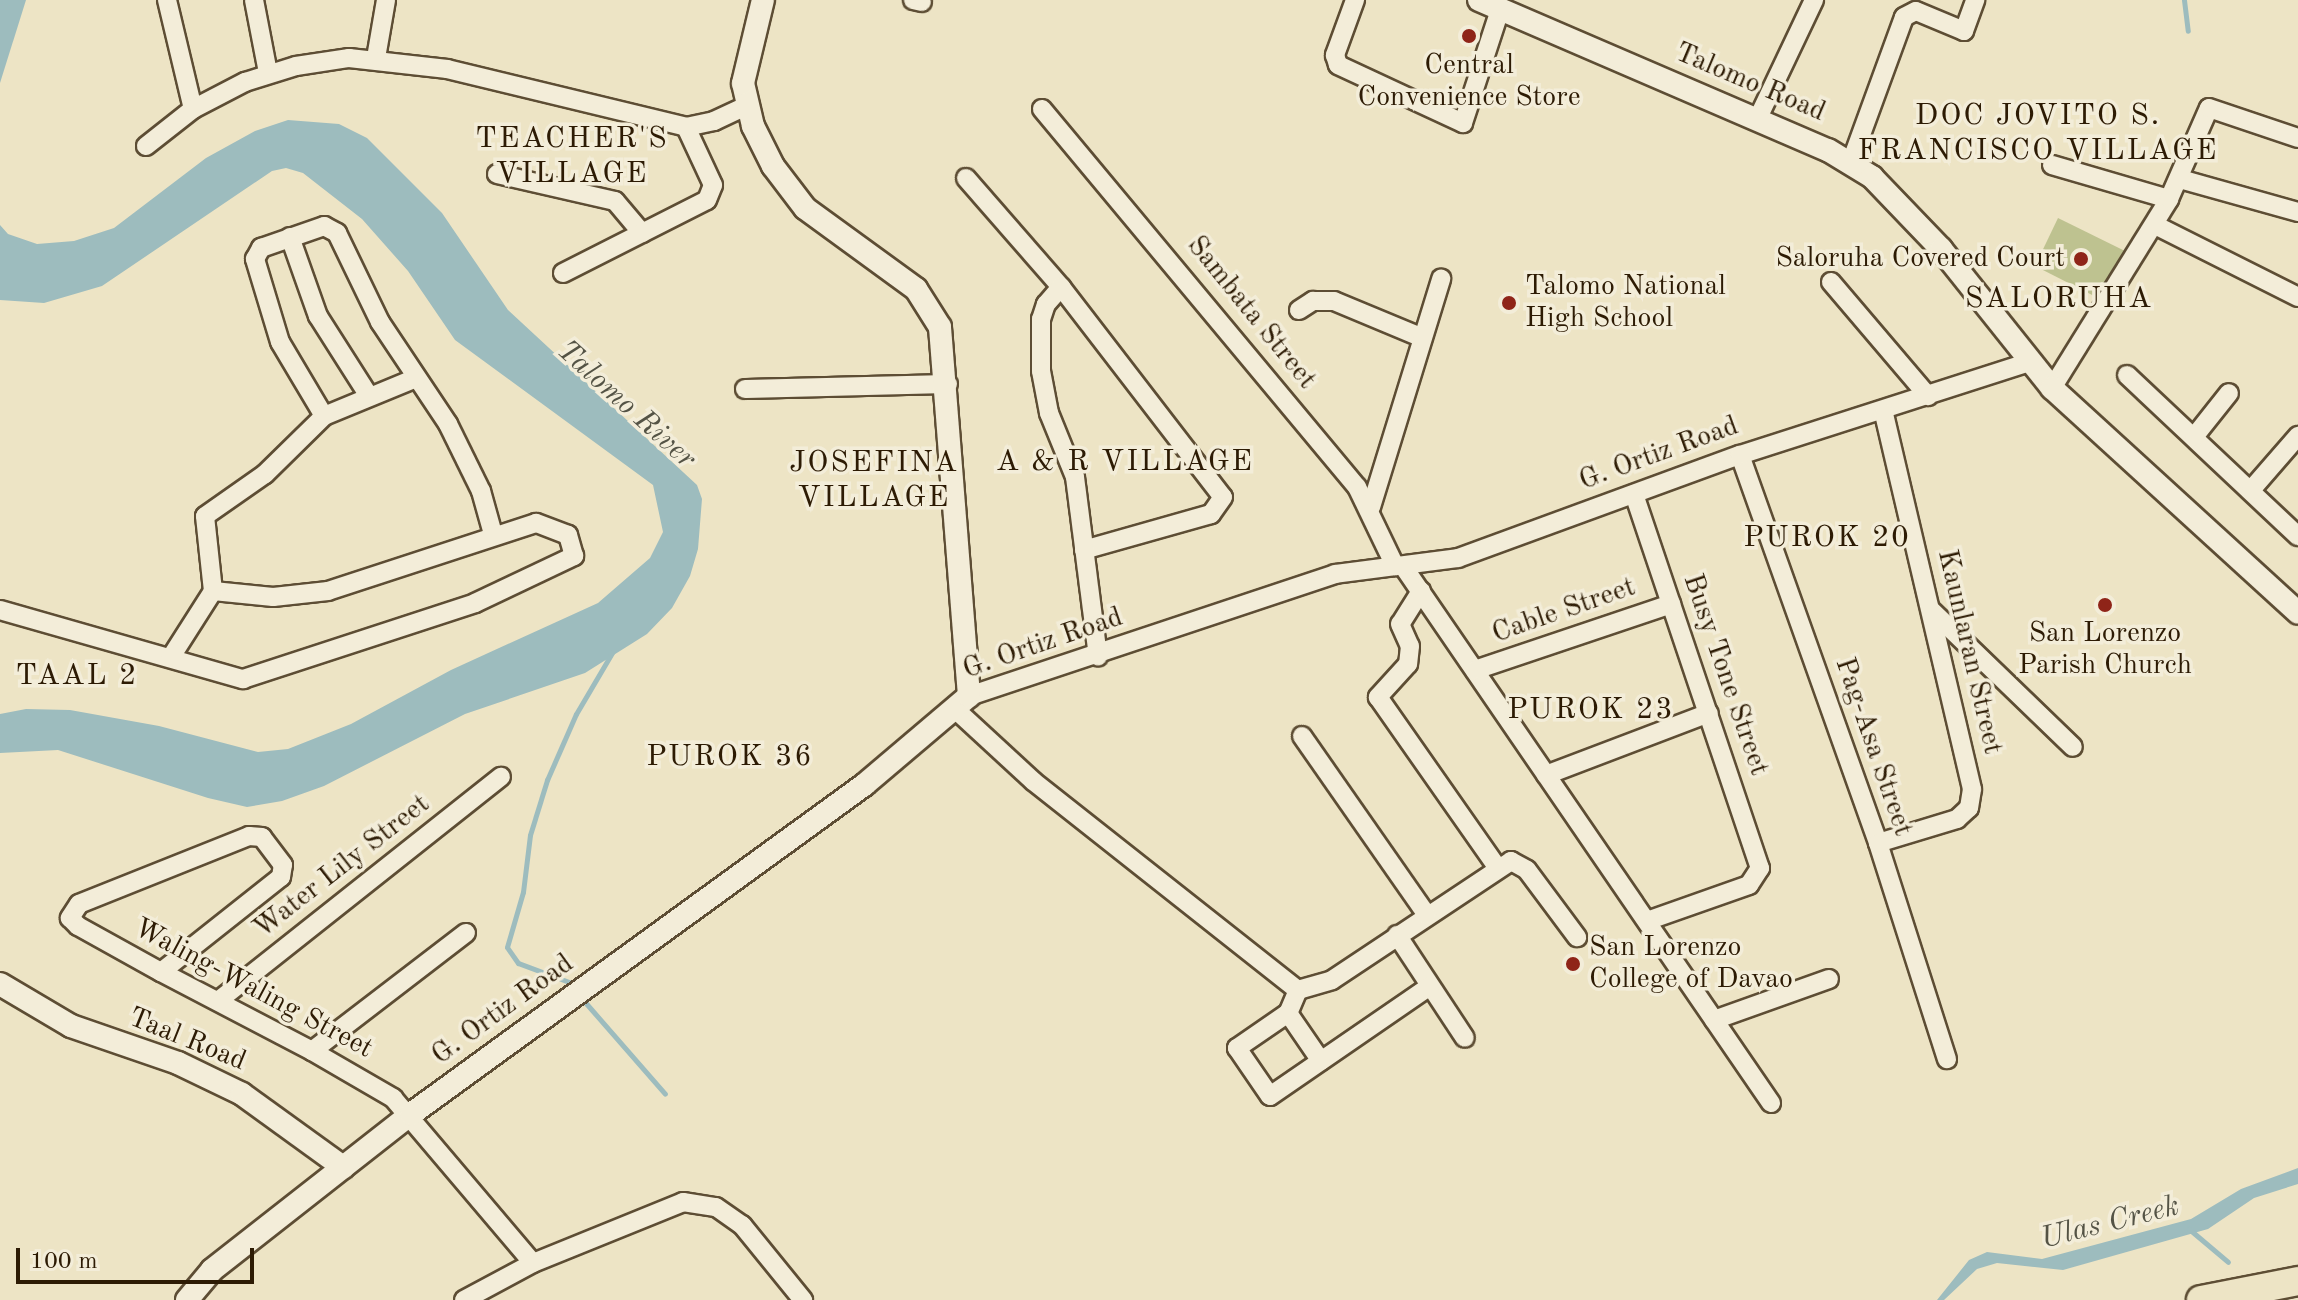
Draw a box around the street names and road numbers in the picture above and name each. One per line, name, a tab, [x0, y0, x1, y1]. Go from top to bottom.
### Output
street label: Talomo Road	[1670, 36, 1830, 130]
street label: Sambata Street	[1179, 230, 1323, 396]
street label: G. Ortiz Road	[1575, 410, 1743, 498]
street label: Kaunlaran Street	[1929, 546, 2009, 758]
street label: Busy Tone Street	[1675, 570, 1775, 780]
street label: Cable Street	[1488, 571, 1640, 651]
street label: G. Ortiz Road	[959, 601, 1127, 687]
street label: Pag-Asa Street	[1827, 653, 1919, 841]
street label: Water Lily Street	[247, 788, 437, 946]
street label: Waling-Waling Street	[128, 912, 378, 1066]
street label: G. Ortiz Road	[426, 947, 580, 1073]
street label: Taal Road	[123, 1001, 251, 1079]

